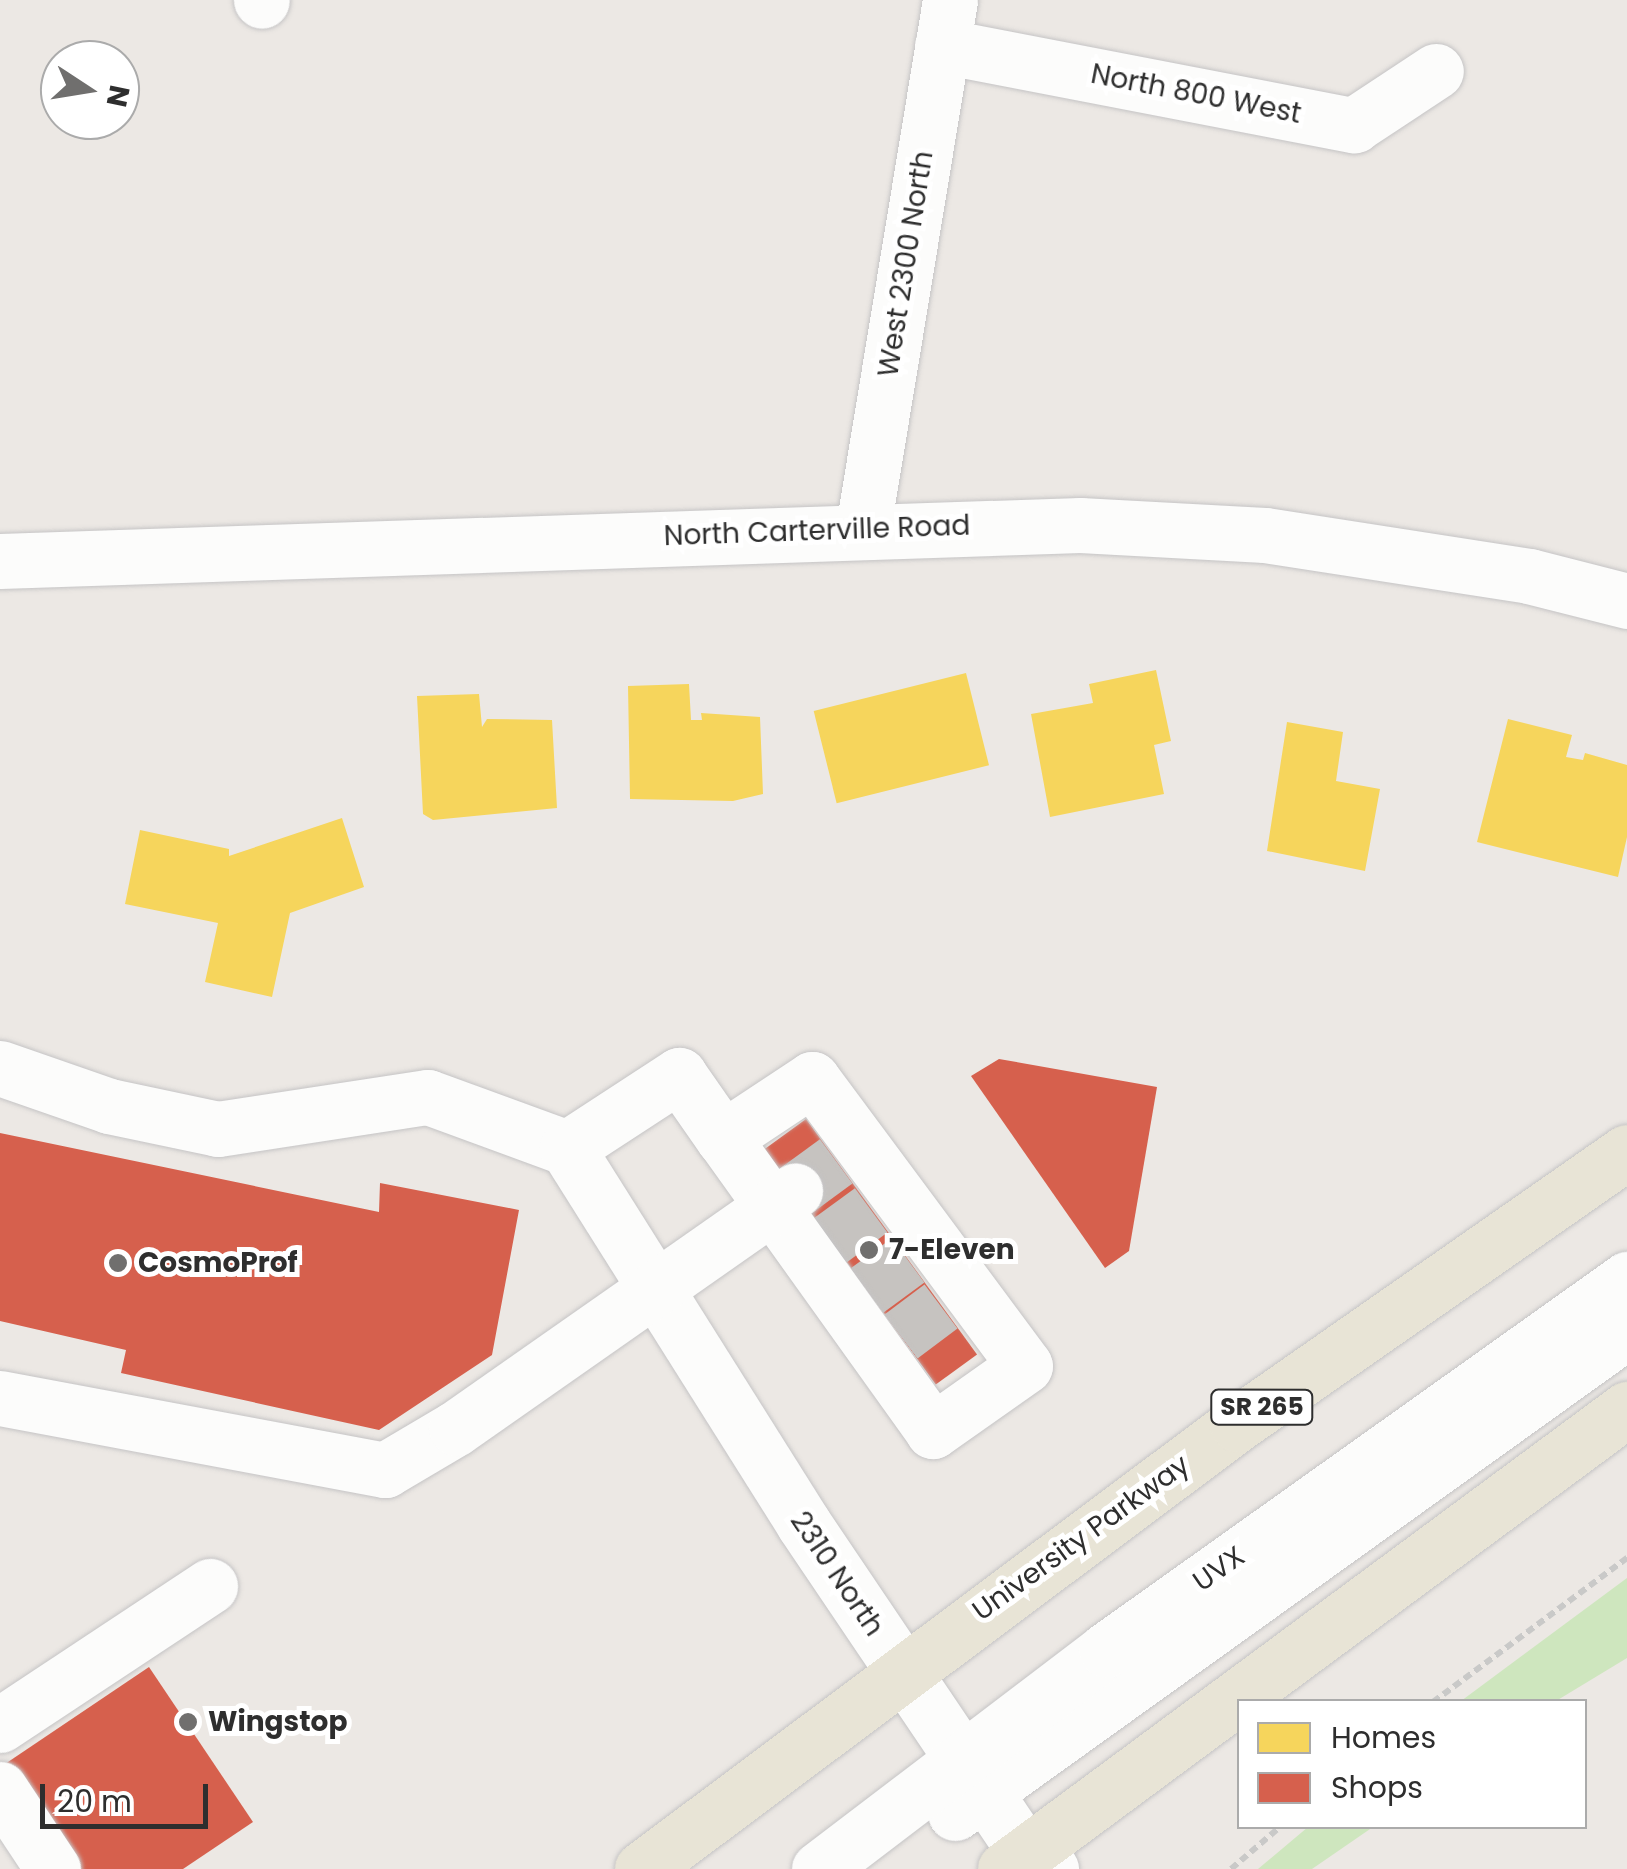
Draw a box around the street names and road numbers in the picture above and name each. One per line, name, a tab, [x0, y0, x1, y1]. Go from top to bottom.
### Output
street label: North 800 West	[1088, 57, 1304, 131]
street label: West 2300 North	[872, 149, 940, 379]
street label: North Carterville Road	[663, 509, 971, 553]
road number: SR 265	[1210, 1387, 1314, 1427]
street label: University Parkway	[966, 1448, 1196, 1628]
street label: 2310 North	[783, 1505, 891, 1643]
street label: UVX	[1187, 1539, 1251, 1599]

